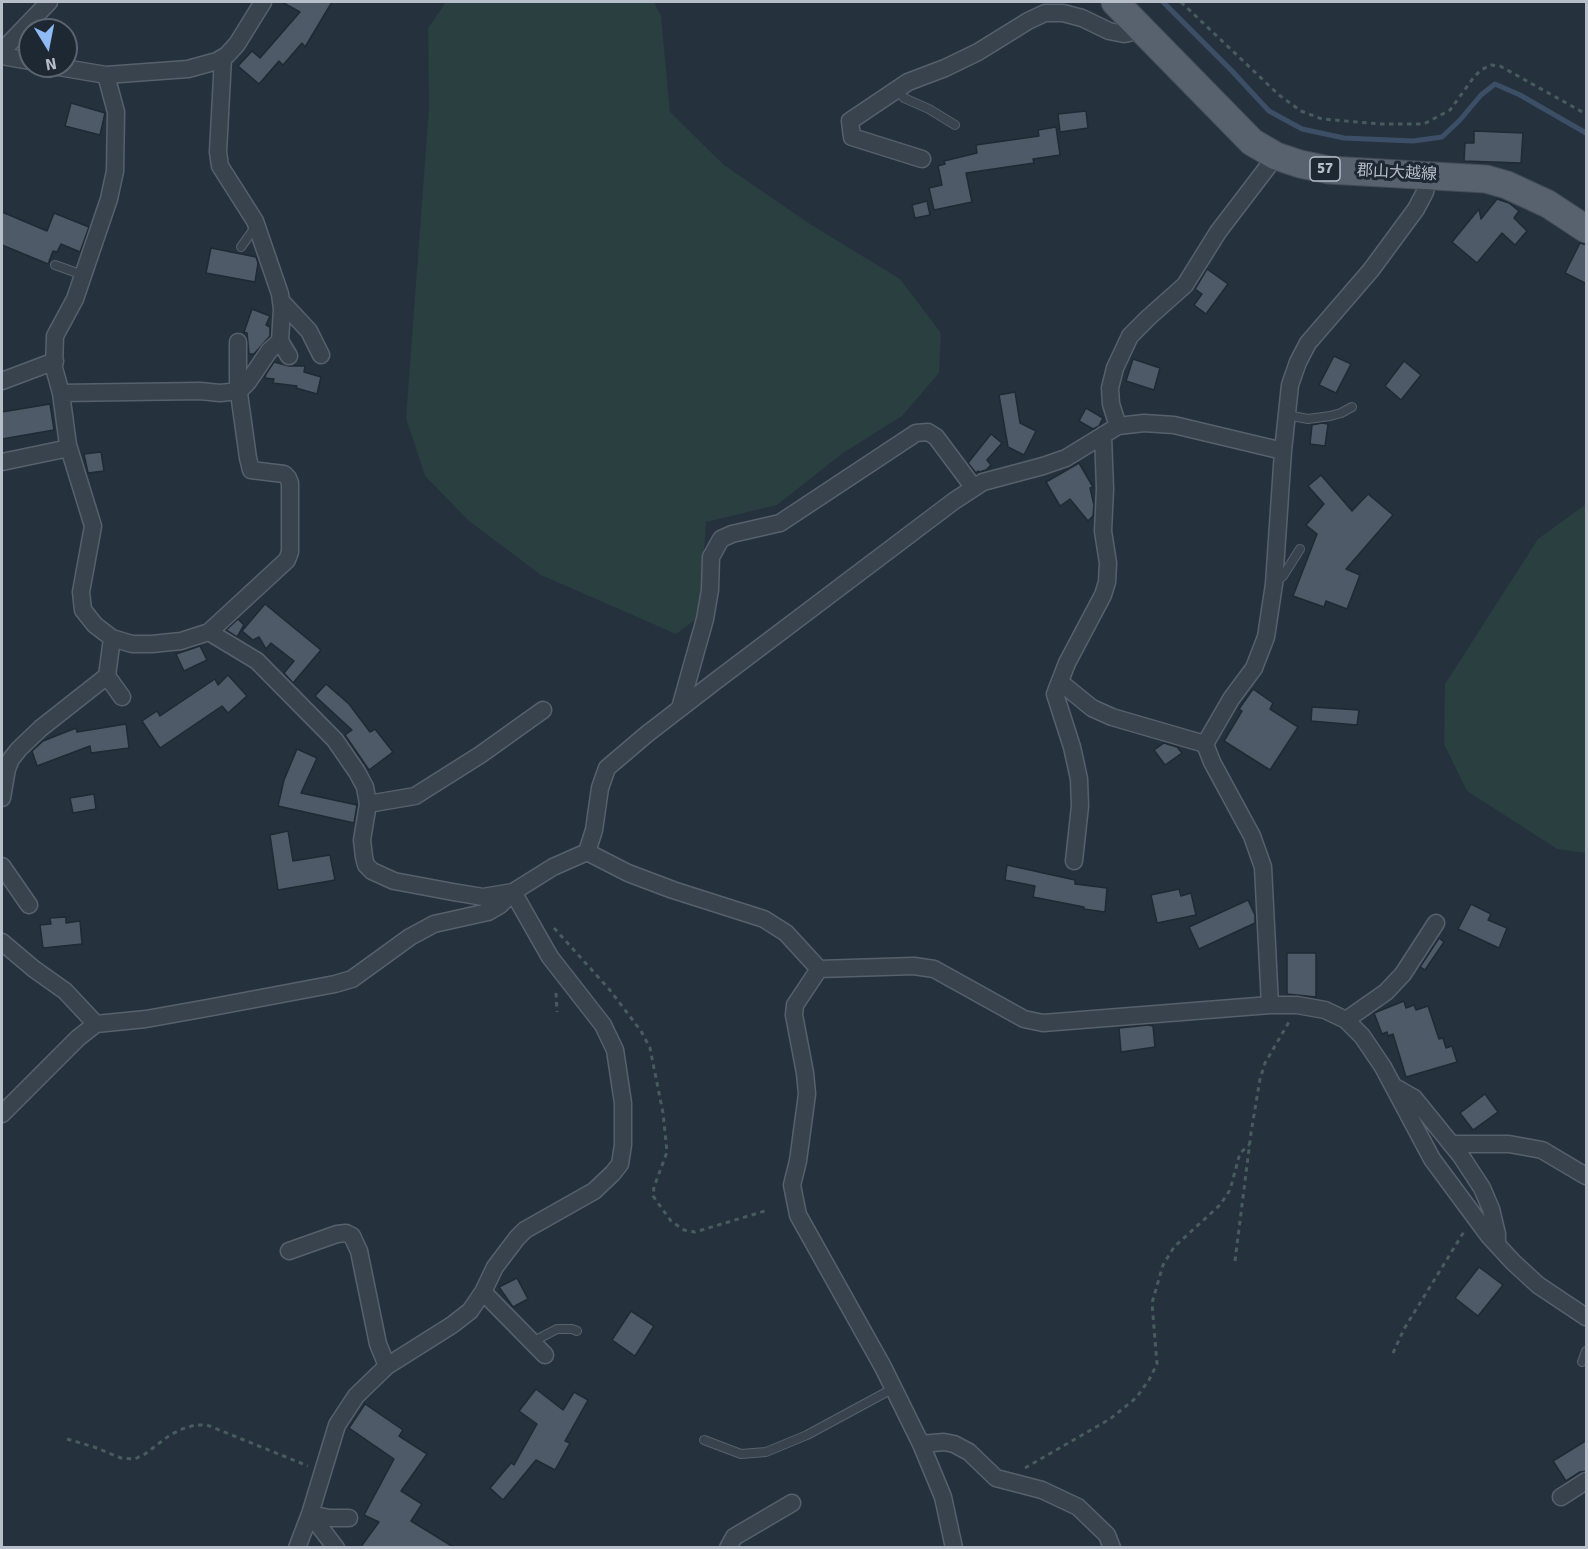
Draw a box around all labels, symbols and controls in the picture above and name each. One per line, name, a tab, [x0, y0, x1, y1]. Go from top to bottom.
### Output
north arrow	[18, 18, 78, 78]
text: N	[44, 53, 58, 75]
road number: 57	[1310, 157, 1340, 181]
street label: 郡山大越線	[1357, 161, 1437, 185]

